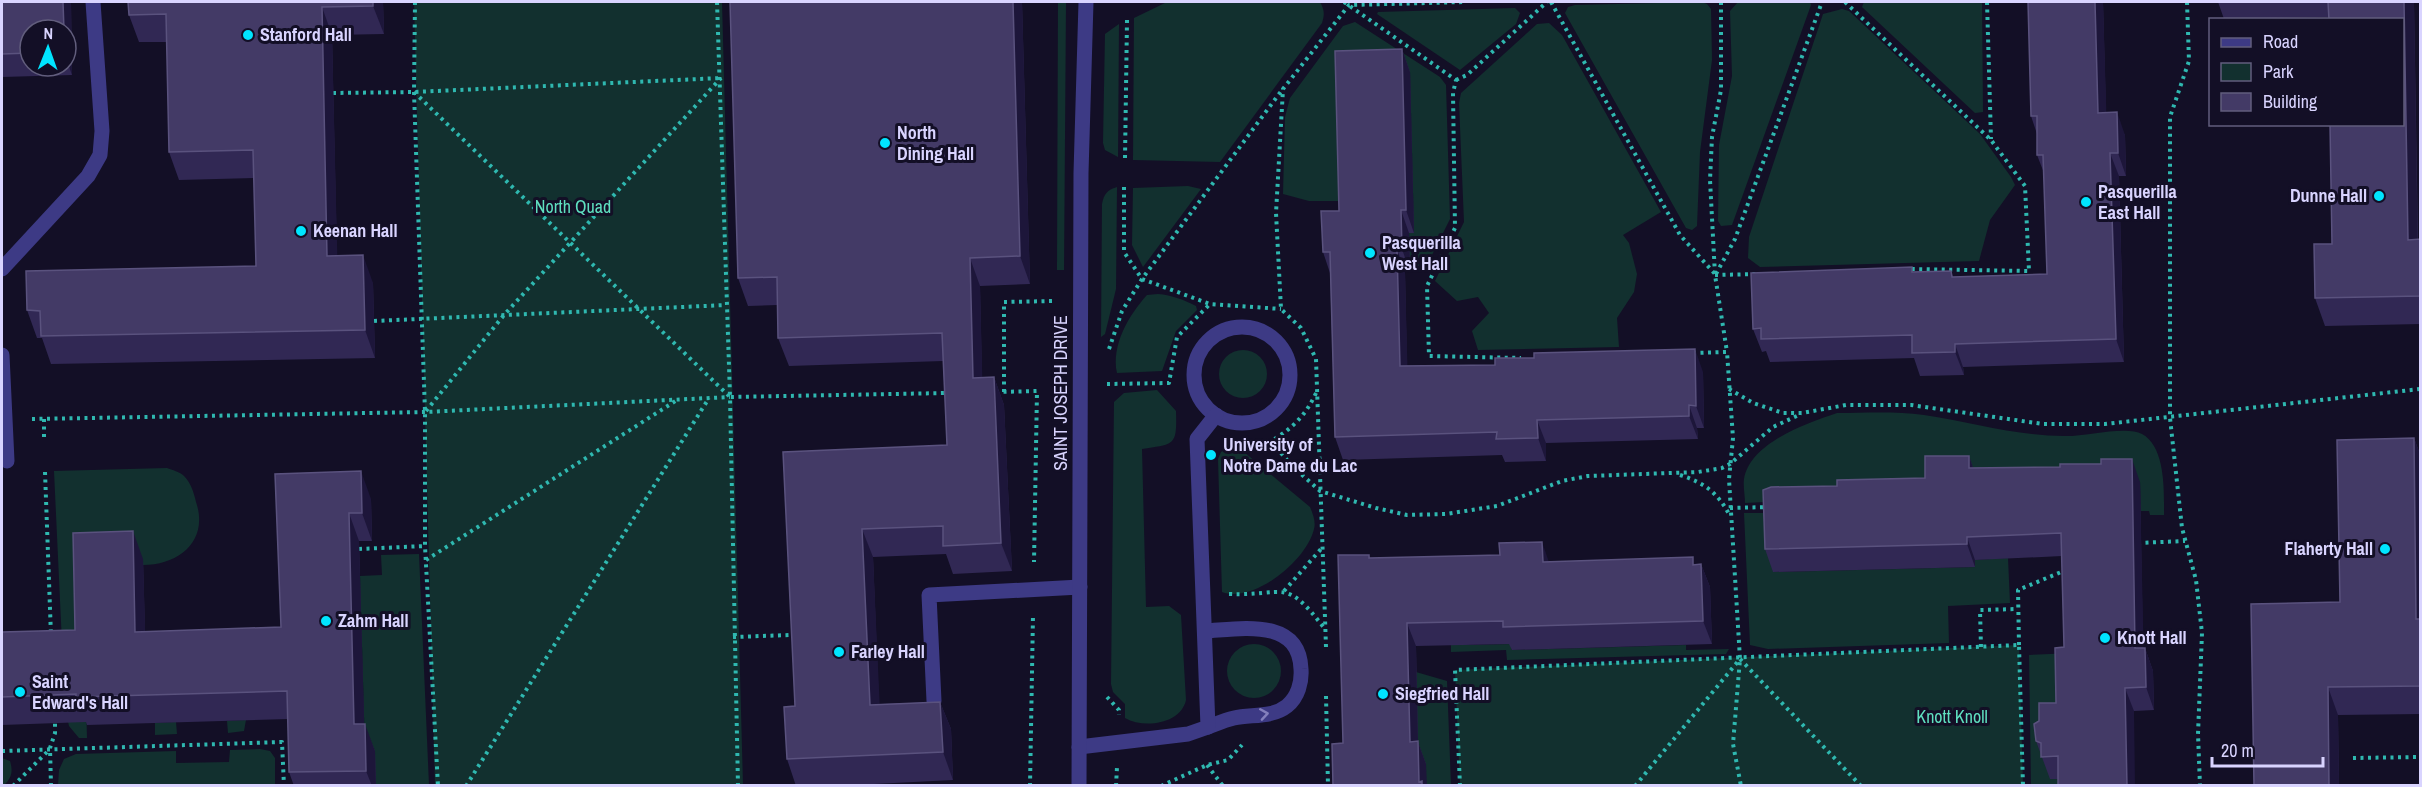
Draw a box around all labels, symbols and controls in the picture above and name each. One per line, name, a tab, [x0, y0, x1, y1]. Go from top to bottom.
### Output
north arrow	[18, 18, 78, 78]
legend	[2209, 18, 2404, 126]
text: N	[43, 22, 53, 44]
place label: Stanford Hall	[260, 22, 352, 47]
marker: Stanford Hall	[241, 28, 255, 42]
text: Road	[2263, 29, 2298, 54]
text: Park	[2263, 59, 2294, 84]
text: Building	[2263, 89, 2318, 114]
place label: North Dining Hall	[897, 120, 974, 166]
marker: North Dining Hall	[878, 136, 892, 150]
place label: Pasquerilla East Hall	[2098, 179, 2178, 225]
place label: Dunne Hall	[2290, 183, 2367, 208]
marker: Dunne Hall	[2372, 189, 2386, 203]
park label: North Quad	[535, 194, 611, 219]
marker: Pasquerilla East Hall	[2079, 195, 2093, 209]
place label: Keenan Hall	[313, 218, 398, 243]
marker: Keenan Hall	[294, 224, 308, 238]
place label: Pasquerilla West Hall	[1382, 230, 1462, 276]
marker: Pasquerilla West Hall	[1363, 246, 1377, 260]
street label: SAINT JOSEPH DRIVE	[1048, 315, 1073, 471]
place label: University of Notre Dame du Lac	[1223, 432, 1358, 478]
marker: University of Notre Dame du Lac	[1204, 448, 1218, 462]
place label: Flaherty Hall	[2284, 536, 2373, 561]
marker: Flaherty Hall	[2378, 542, 2392, 556]
place label: Zahm Hall	[338, 608, 409, 633]
marker: Zahm Hall	[319, 614, 333, 628]
place label: Knott Hall	[2117, 625, 2187, 650]
marker: Knott Hall	[2098, 631, 2112, 645]
place label: Farley Hall	[851, 639, 925, 664]
marker: Farley Hall	[832, 645, 846, 659]
place label: Saint Edward's Hall	[32, 669, 128, 715]
place label: Siegfried Hall	[1395, 681, 1489, 706]
marker: Saint Edward's Hall	[13, 685, 27, 699]
marker: Siegfried Hall	[1376, 687, 1390, 701]
park label: Knott Knoll	[1916, 704, 1988, 729]
one-way arrow	[1260, 708, 1269, 720]
scale bar	[2212, 730, 2323, 768]
text: 20 m	[2221, 738, 2254, 763]

